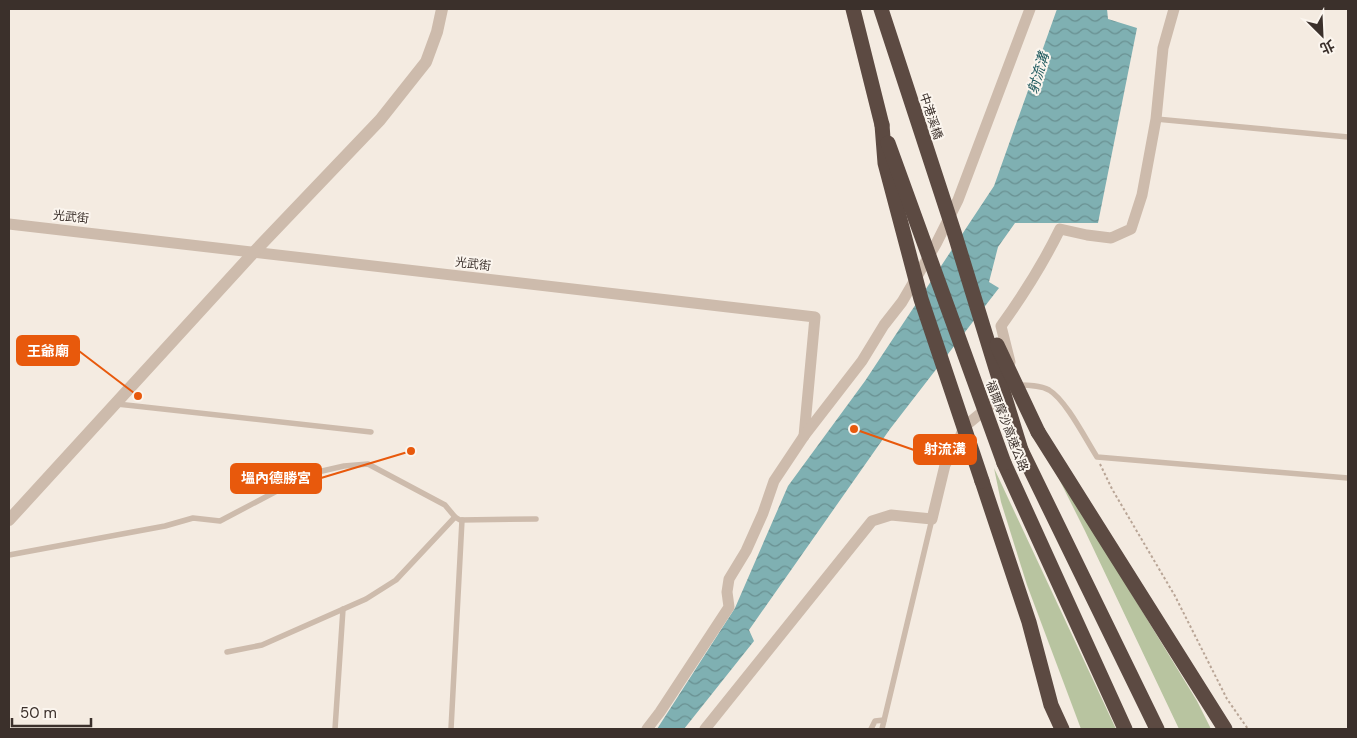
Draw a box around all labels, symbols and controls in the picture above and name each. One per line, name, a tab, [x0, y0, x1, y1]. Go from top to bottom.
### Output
north arrow	[1297, 10, 1347, 60]
text: 北	[1317, 36, 1337, 58]
water label: 射流溝	[1023, 48, 1053, 96]
street label: 中港溪橋	[916, 91, 946, 141]
street label: 光武街	[52, 207, 90, 227]
street label: 光武街	[454, 254, 492, 274]
callout: 王爺廟	[17, 336, 79, 365]
text: 王爺廟	[27, 342, 69, 360]
street label: 福爾摩沙高速公路	[982, 378, 1032, 474]
callout: 射流溝	[914, 435, 976, 464]
text: 射流溝	[924, 440, 966, 458]
callout: 塭內德勝宮	[231, 464, 321, 493]
text: 塭內德勝宮	[241, 469, 311, 487]
scale bar	[12, 696, 91, 728]
text: 50 m	[20, 703, 57, 723]

